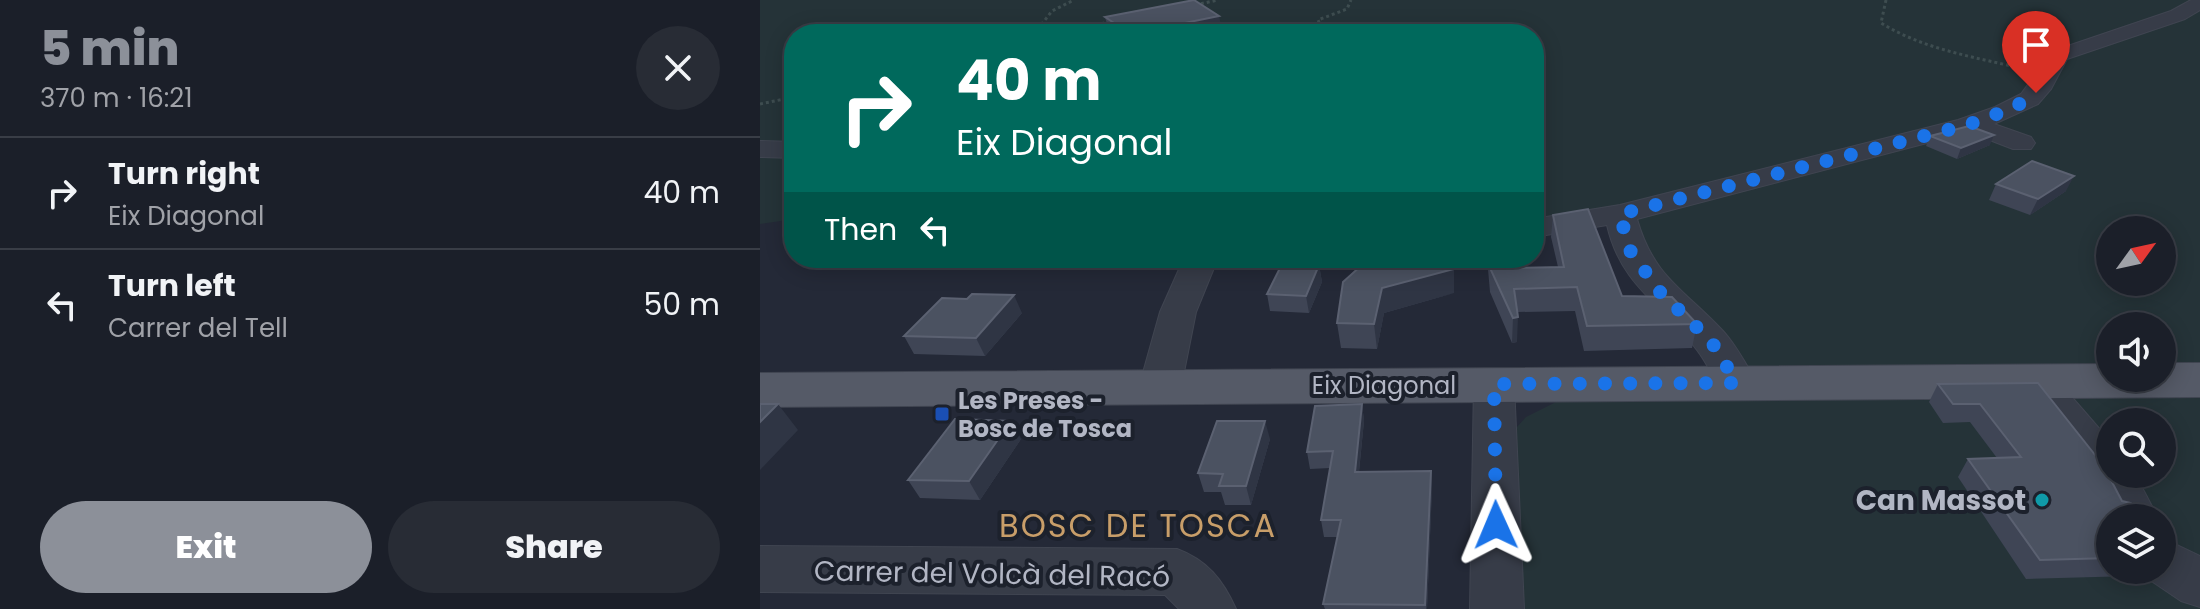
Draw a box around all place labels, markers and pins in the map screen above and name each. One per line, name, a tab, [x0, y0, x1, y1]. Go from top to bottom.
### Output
pin	[2002, 11, 2070, 93]
place label: Les Preses - Bosc de Tosca	[958, 384, 1132, 445]
marker: Les Preses - Bosc de Tosca	[933, 405, 951, 423]
place label: Can Massot	[1856, 481, 2026, 520]
marker: Can Massot	[2033, 491, 2051, 509]

